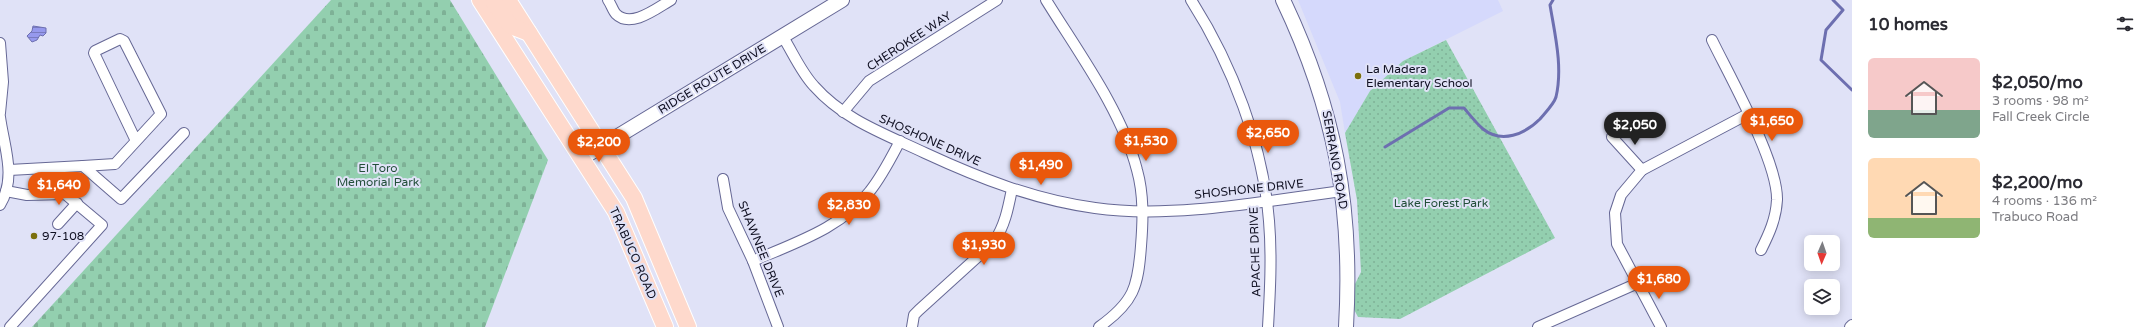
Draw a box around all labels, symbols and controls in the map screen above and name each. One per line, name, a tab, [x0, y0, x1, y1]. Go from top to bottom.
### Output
street label: CHEROKEE WAY	[864, 8, 954, 74]
icon: filters	[2114, 13, 2136, 35]
text: 10 homes	[1868, 14, 1948, 35]
street label: RIDGE ROUTE DRIVE	[656, 41, 769, 117]
place label: La Madera Elementary School	[1366, 62, 1473, 90]
marker: La Madera Elementary School	[1353, 71, 1363, 81]
text: $2,050/mo	[1992, 72, 2083, 93]
icon: home	[1900, 74, 1948, 122]
text: 3 rooms · 98 m²	[1992, 93, 2089, 109]
pin: $1,650	[1739, 108, 1805, 142]
text: Fall Creek Circle	[1992, 109, 2090, 125]
street label: SERRANO ROAD	[1319, 110, 1351, 210]
street label: SHOSHONE DRIVE	[877, 111, 983, 169]
pin: $2,050	[1602, 112, 1668, 146]
text: $1,650	[1750, 113, 1794, 129]
text: $2,050	[1613, 117, 1657, 133]
pin: $2,650	[1235, 120, 1301, 154]
text: $2,650	[1246, 125, 1290, 141]
pin: $1,530	[1113, 128, 1179, 162]
pin: $2,200	[566, 129, 632, 163]
text: $1,530	[1124, 133, 1168, 149]
text: $2,200	[577, 134, 621, 150]
pin: $1,490	[1008, 152, 1074, 186]
text: $1,490	[1019, 157, 1063, 173]
park label: El Toro Memorial Park	[337, 161, 420, 189]
pin: $1,640	[26, 172, 92, 206]
text: $2,200/mo	[1992, 172, 2083, 193]
icon: home	[1900, 174, 1948, 222]
street label: SHOSHONE DRIVE	[1194, 176, 1305, 202]
text: $1,640	[37, 177, 81, 193]
pin: $2,830	[816, 192, 882, 226]
text: 4 rooms · 136 m²	[1992, 193, 2097, 209]
park label: Lake Forest Park	[1394, 196, 1489, 210]
text: $2,830	[827, 197, 871, 213]
street label: SHAWNEE DRIVE	[735, 199, 787, 299]
street label: TRABUCO ROAD	[606, 205, 660, 301]
street label: APACHE DRIVE	[1246, 206, 1264, 297]
text: Trabuco Road	[1992, 209, 2078, 225]
place label: 97-108	[42, 229, 84, 243]
marker: 97-108	[29, 231, 39, 241]
pin: $1,930	[951, 232, 1017, 266]
north arrow	[1804, 235, 1840, 271]
map controls	[1804, 235, 1840, 315]
text: $1,930	[962, 237, 1006, 253]
pin: $1,680	[1626, 266, 1692, 300]
text: $1,680	[1637, 271, 1681, 287]
button: layers	[1804, 279, 1840, 315]

